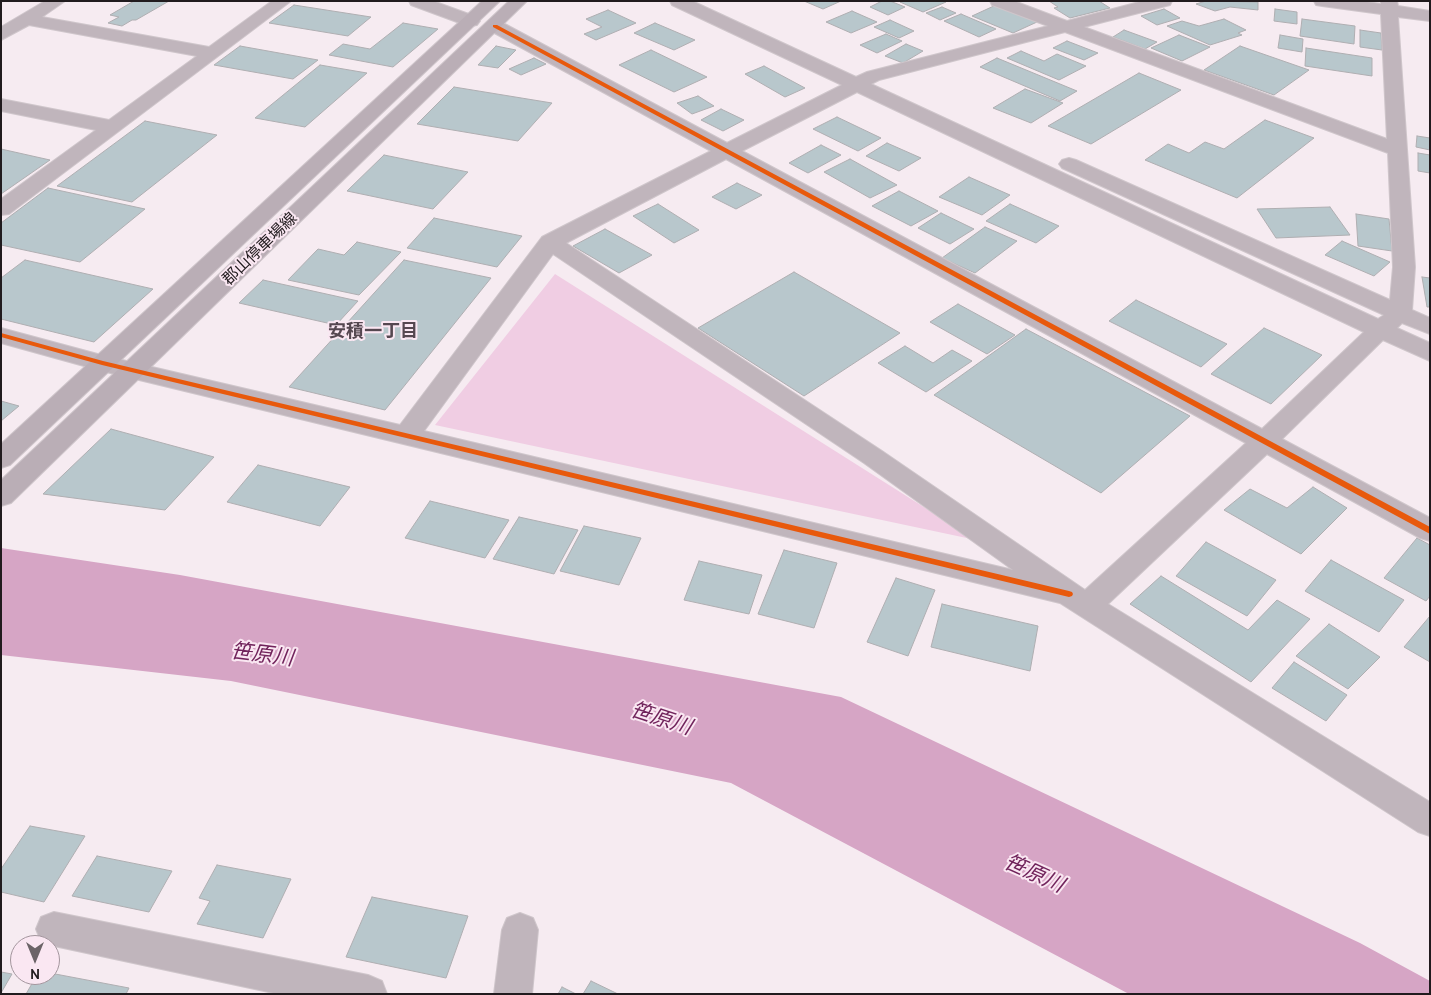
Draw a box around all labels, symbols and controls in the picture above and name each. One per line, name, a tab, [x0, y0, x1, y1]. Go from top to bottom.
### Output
street label: 郡山停車場線	[219, 209, 301, 289]
district label: 安積一丁目	[328, 321, 418, 343]
water label: 笹原川	[229, 639, 295, 671]
water label: 笹原川	[627, 697, 695, 741]
water label: 笹原川	[1000, 850, 1068, 898]
north arrow	[10, 935, 60, 985]
text: N	[30, 965, 40, 983]

